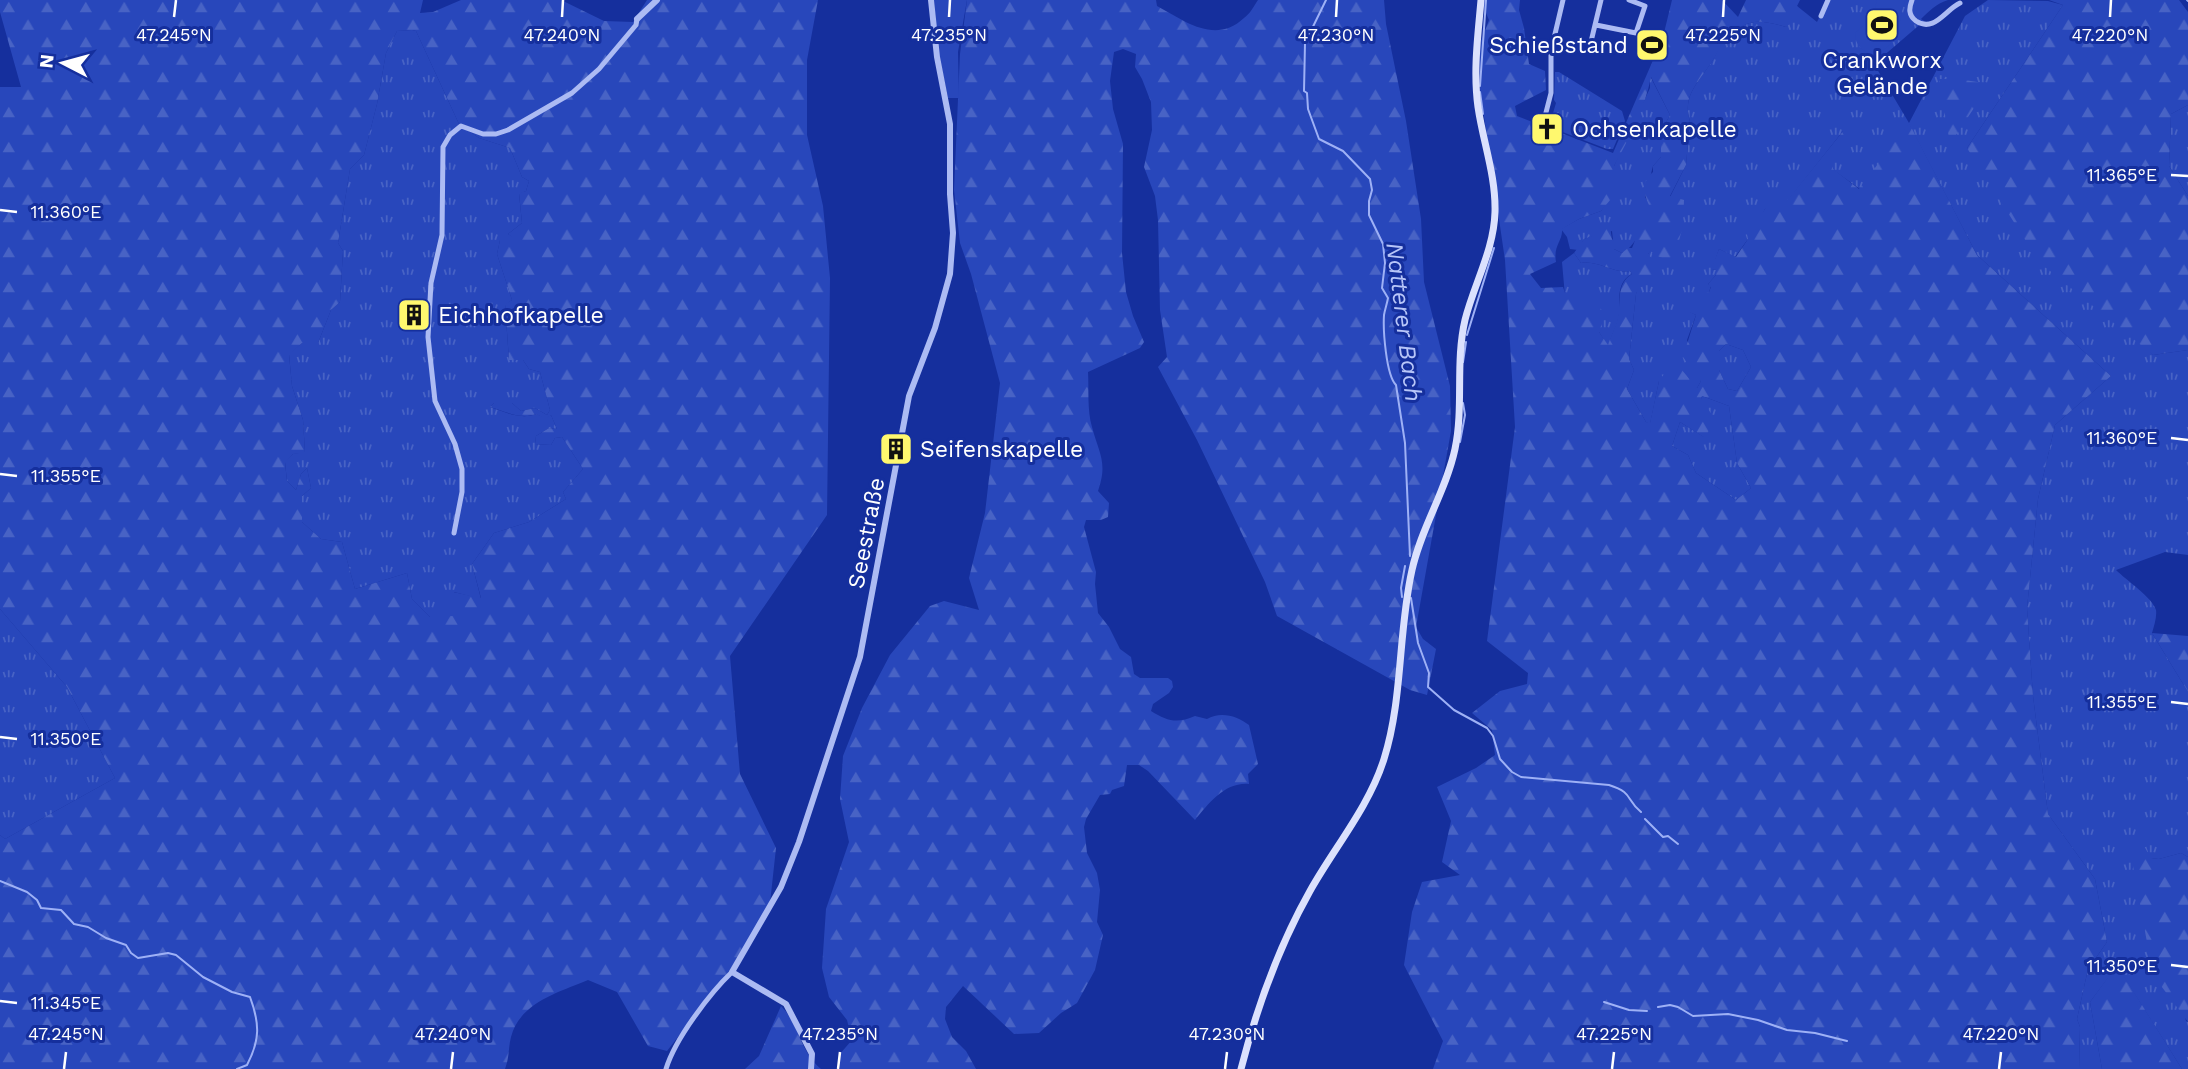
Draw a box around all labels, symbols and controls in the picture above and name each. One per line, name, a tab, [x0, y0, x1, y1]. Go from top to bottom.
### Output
sports icon: Crankworx Gelände	[1863, 6, 1901, 44]
text: 47.245°N	[136, 24, 212, 45]
text: 47.240°N	[524, 24, 600, 45]
text: 47.235°N	[911, 24, 987, 45]
text: 47.230°N	[1298, 24, 1374, 45]
text: 47.225°N	[1685, 24, 1761, 45]
text: 47.220°N	[2072, 24, 2148, 45]
sports icon: Schießstand	[1633, 26, 1671, 64]
north arrow	[28, 28, 98, 98]
place label: Schießstand	[1489, 32, 1628, 59]
place label: Crankworx Gelände	[1822, 47, 1942, 100]
text: N	[34, 53, 59, 69]
church icon: Ochsenkapelle	[1528, 110, 1566, 148]
place label: Ochsenkapelle	[1572, 116, 1737, 143]
text: 11.365°E	[2087, 164, 2157, 185]
text: 11.360°E	[30, 201, 102, 222]
water label: Natterer Bach	[1380, 241, 1428, 403]
building icon: Eichhofkapelle	[395, 296, 433, 334]
place label: Eichhofkapelle	[438, 302, 604, 329]
text: 11.360°E	[2086, 427, 2158, 448]
building icon: Seifenskapelle	[877, 430, 915, 468]
place label: Seifenskapelle	[920, 436, 1083, 463]
text: 11.355°E	[31, 465, 101, 486]
street label: Seestraße	[842, 475, 890, 591]
text: 11.355°E	[2087, 691, 2157, 712]
text: 11.350°E	[31, 728, 101, 749]
text: 11.350°E	[2087, 955, 2157, 976]
text: 11.345°E	[31, 992, 101, 1013]
text: 47.245°N	[28, 1023, 104, 1044]
text: 47.240°N	[415, 1023, 491, 1044]
text: 47.235°N	[802, 1023, 878, 1044]
text: 47.230°N	[1189, 1023, 1265, 1044]
text: 47.225°N	[1576, 1023, 1652, 1044]
text: 47.220°N	[1963, 1023, 2039, 1044]

